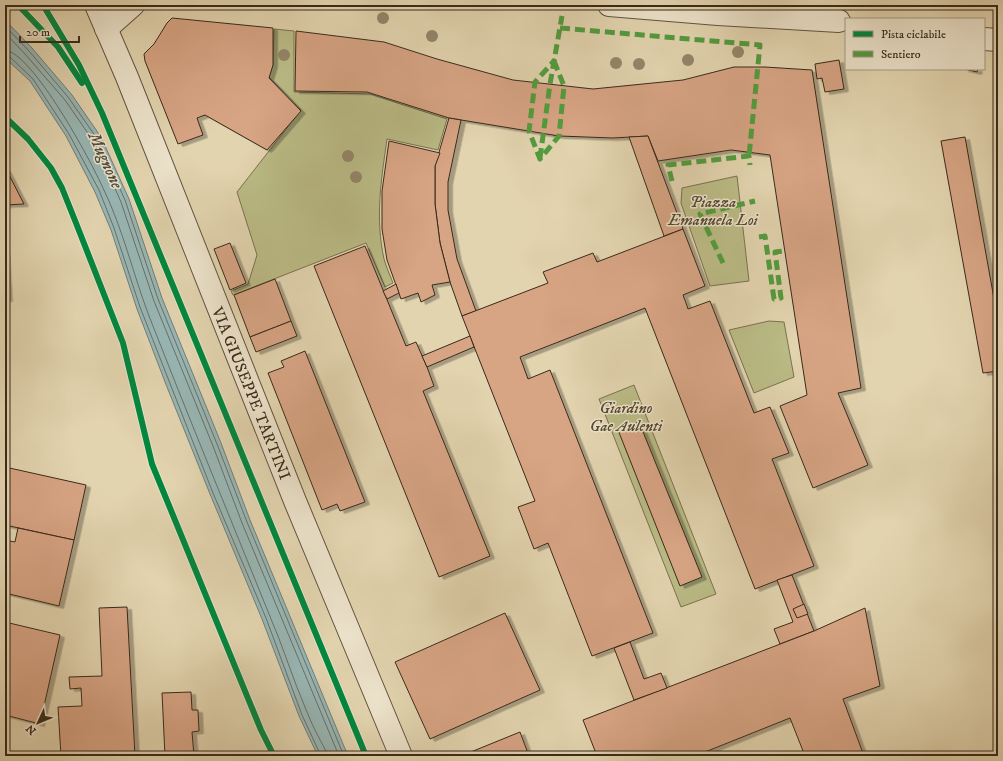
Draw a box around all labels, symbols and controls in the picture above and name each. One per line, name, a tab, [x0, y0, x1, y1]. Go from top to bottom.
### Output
scale bar	[20, 18, 79, 44]
legend	[845, 18, 985, 70]
text: 20 m	[26, 25, 50, 40]
text: Pista ciclabile	[881, 27, 946, 42]
text: Sentiero	[881, 47, 921, 62]
water label: Mugnone	[82, 128, 128, 193]
park label: Piazza Emanuela Loi	[667, 192, 759, 230]
street label: VIA GIUSEPPE TARTINI	[207, 303, 295, 483]
park label: Giardino Gae Aulenti	[590, 398, 663, 436]
north arrow	[18, 703, 58, 743]
text: N	[23, 721, 40, 737]

